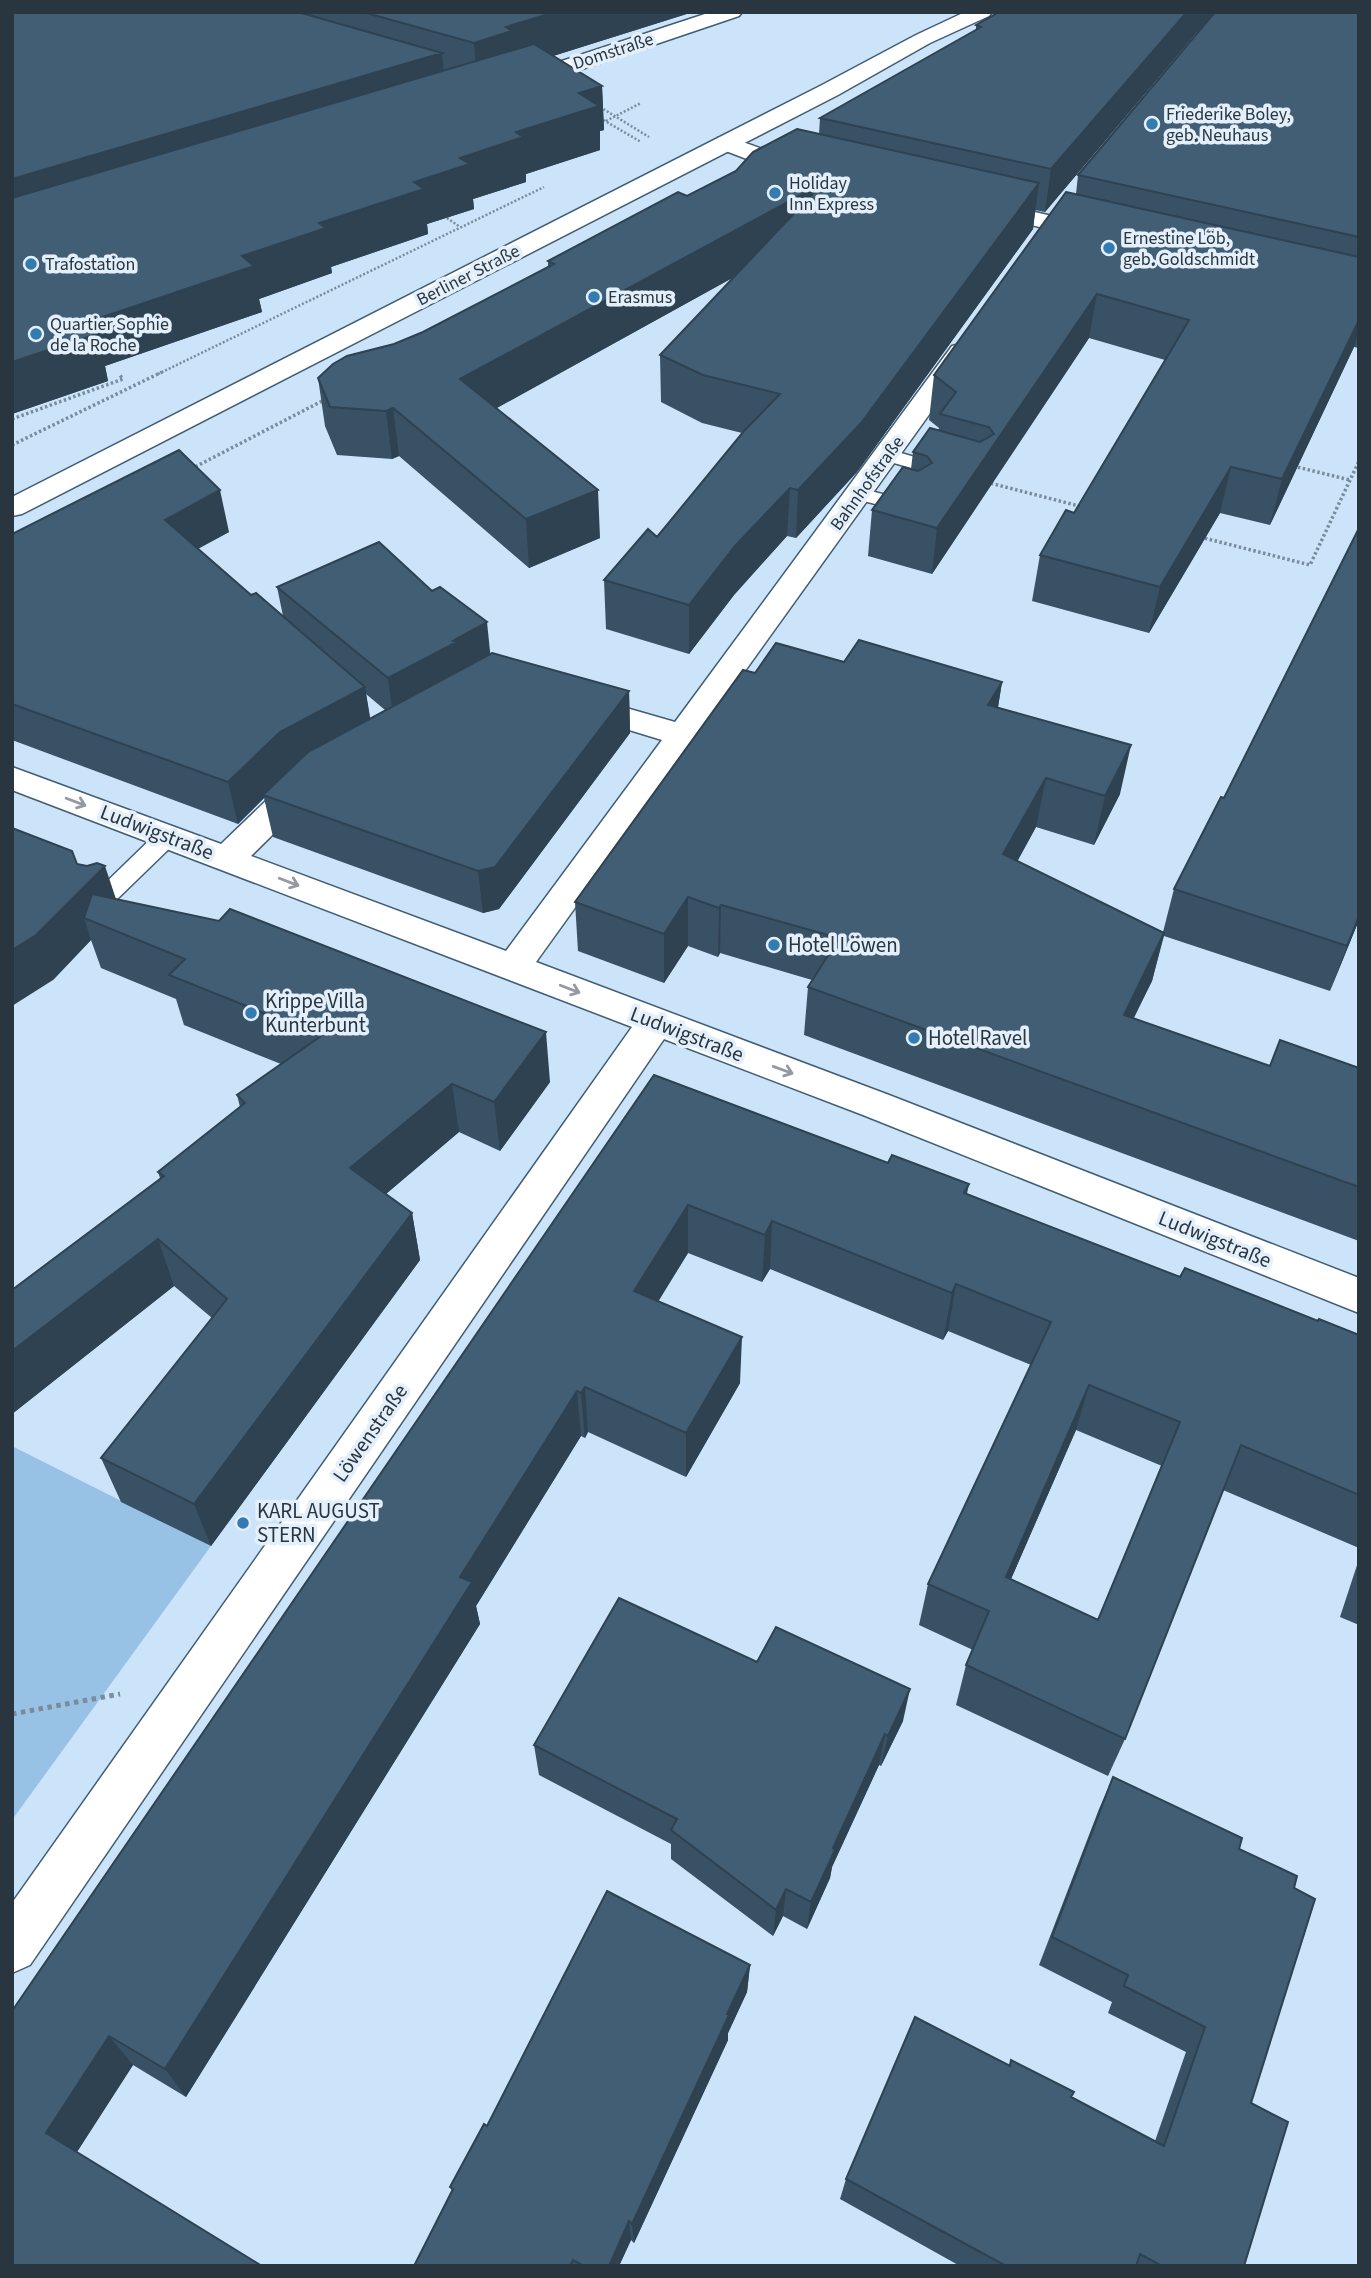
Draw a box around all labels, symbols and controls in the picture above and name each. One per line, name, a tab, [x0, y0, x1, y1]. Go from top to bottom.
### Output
street label: Domstraße	[570, 27, 657, 76]
place label: Friederike Boley, geb. Neuhaus	[1166, 102, 1291, 148]
marker: Friederike Boley, geb. Neuhaus	[1144, 116, 1160, 132]
place label: Holiday Inn Express	[789, 171, 874, 217]
marker: Holiday Inn Express	[767, 185, 783, 201]
place label: Ernestine Löb, geb. Goldschmidt	[1123, 226, 1255, 272]
street label: Berliner Straße	[412, 239, 524, 312]
marker: Ernestine Löb, geb. Goldschmidt	[1101, 240, 1117, 256]
place label: Trafostation	[45, 252, 135, 277]
marker: Trafostation	[23, 256, 39, 272]
place label: Erasmus	[608, 285, 672, 310]
marker: Erasmus	[586, 289, 602, 305]
place label: Quartier Sophie de la Roche	[50, 312, 169, 358]
marker: Quartier Sophie de la Roche	[28, 326, 44, 342]
street label: Bahnhofstraße	[825, 431, 910, 536]
one-way arrow	[65, 796, 87, 809]
street label: Ludwigstraße	[96, 797, 218, 867]
one-way arrow	[277, 877, 299, 890]
place label: Hotel Löwen	[788, 930, 898, 960]
marker: Hotel Löwen	[766, 937, 782, 953]
one-way arrow	[559, 984, 581, 997]
place label: Krippe Villa Kunterbunt	[265, 986, 366, 1040]
street label: Ludwigstraße	[626, 999, 748, 1069]
marker: Krippe Villa Kunterbunt	[243, 1005, 259, 1021]
place label: Hotel Ravel	[928, 1023, 1027, 1053]
marker: Hotel Ravel	[906, 1030, 922, 1046]
one-way arrow	[771, 1065, 793, 1077]
street label: Ludwigstraße	[1154, 1203, 1276, 1275]
street label: Löwenstraße	[325, 1378, 415, 1488]
place label: KARL AUGUST STERN	[257, 1496, 380, 1550]
marker: KARL AUGUST STERN	[235, 1515, 251, 1531]

